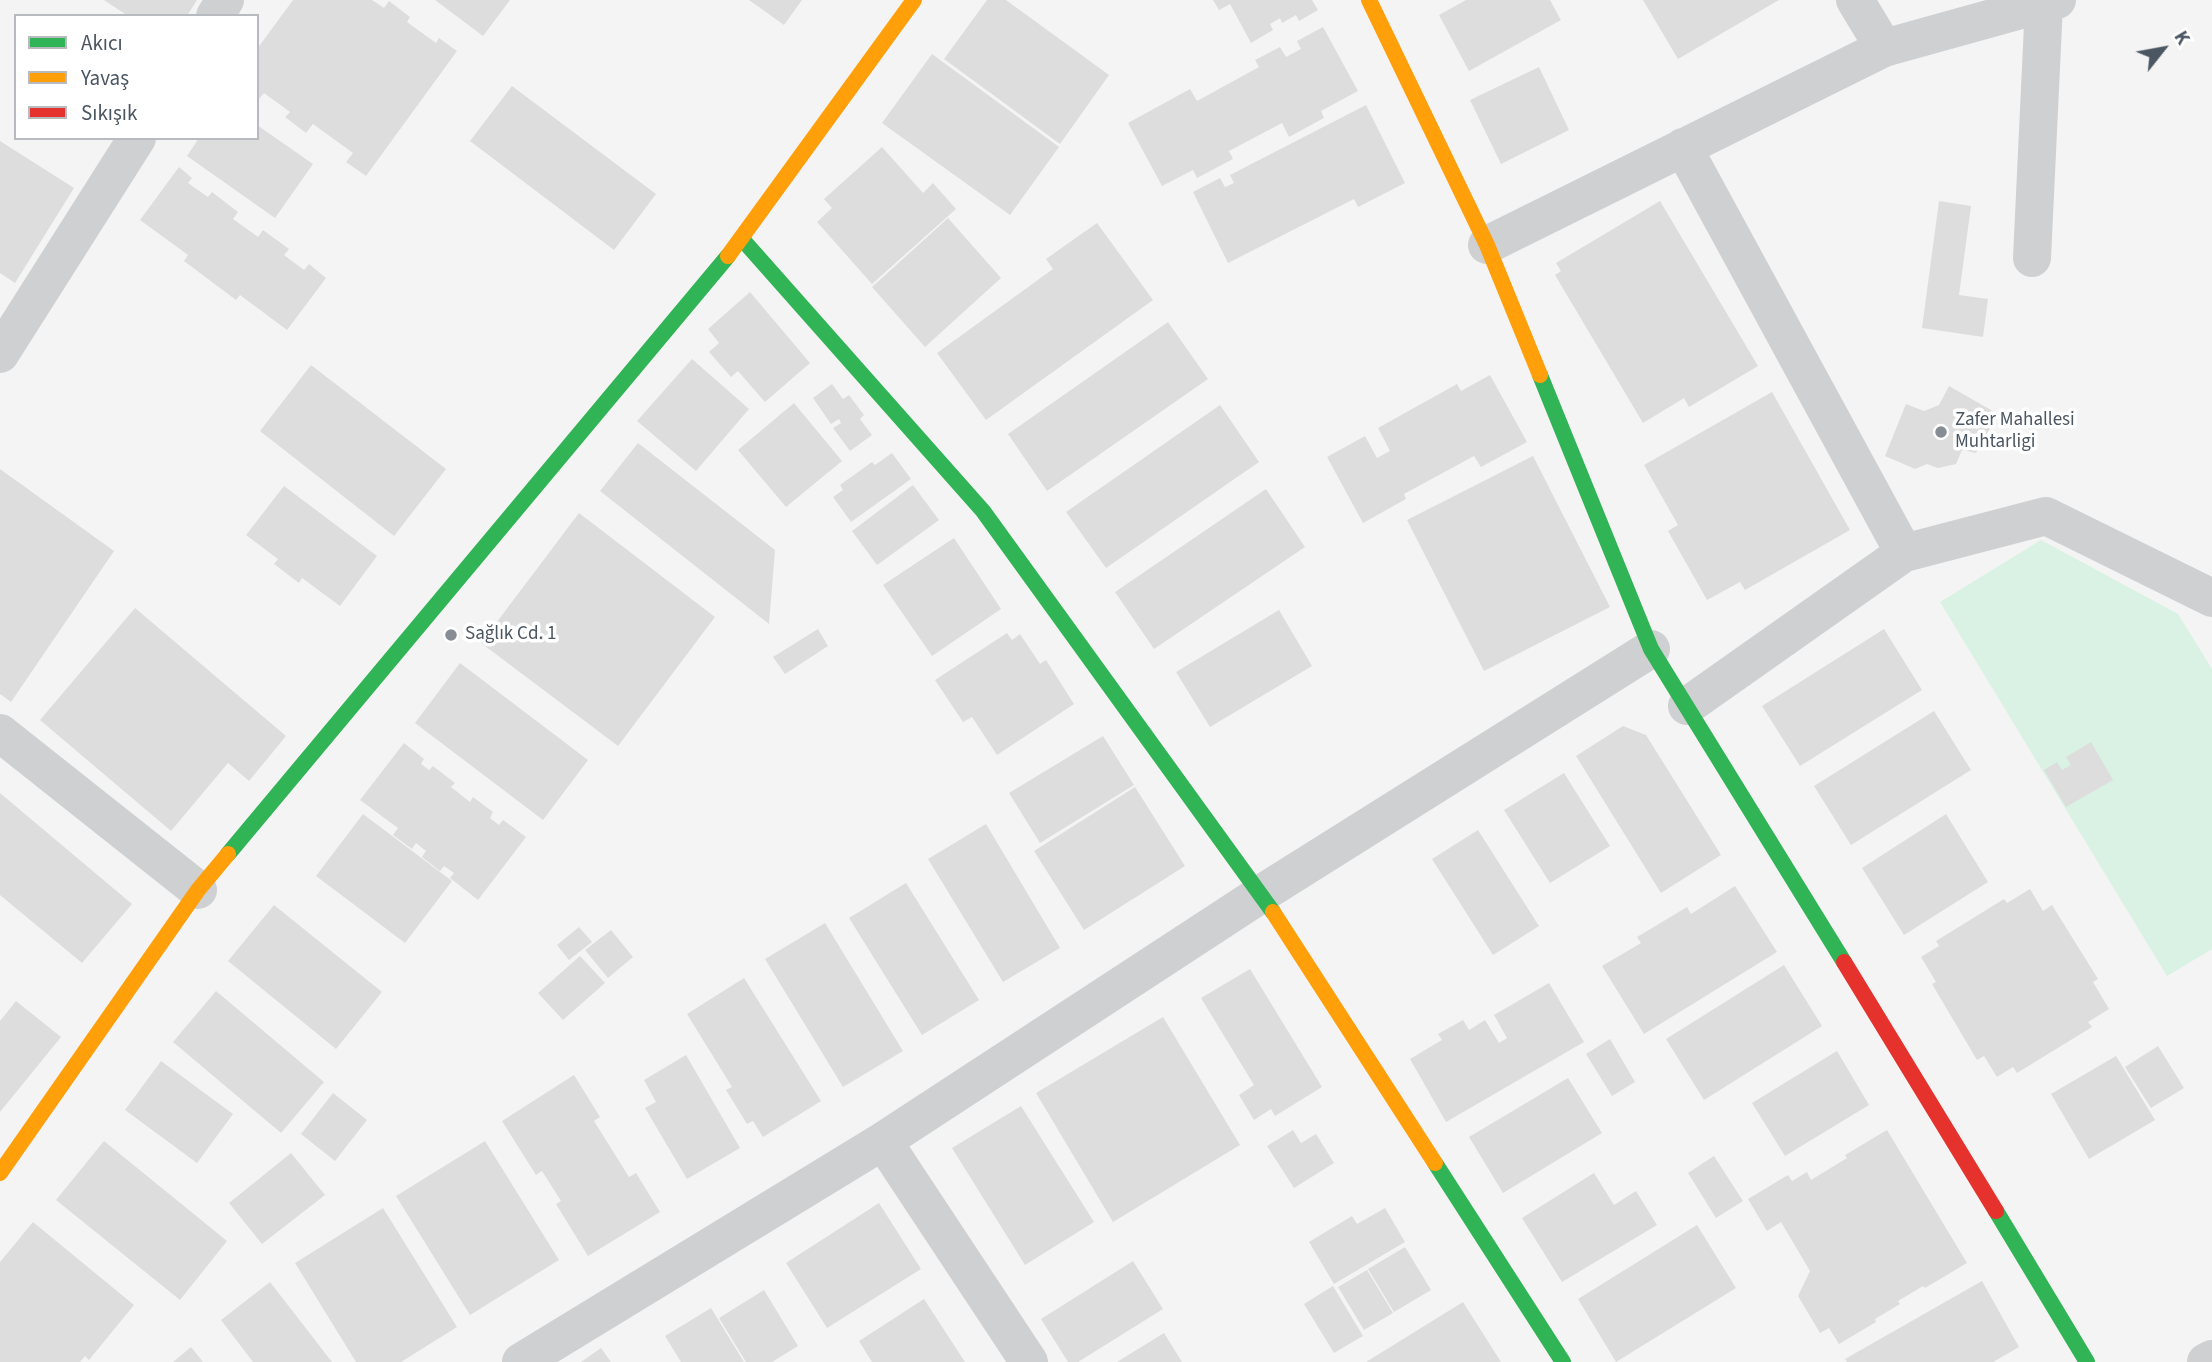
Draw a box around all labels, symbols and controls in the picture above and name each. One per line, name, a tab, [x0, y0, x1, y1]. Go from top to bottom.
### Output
legend	[14, 14, 259, 140]
north arrow	[2128, 14, 2198, 84]
text: K	[2167, 26, 2196, 50]
text: Akıcı	[81, 28, 123, 58]
text: Yavaş	[81, 63, 129, 93]
text: Sıkışık	[81, 98, 137, 128]
place label: Zafer Mahallesi Muhtarligi	[1955, 410, 2075, 454]
marker: Zafer Mahallesi Muhtarligi	[1933, 424, 1949, 440]
place label: Sağlık Cd. 1	[465, 624, 556, 646]
marker: Sağlık Cd. 1	[443, 627, 459, 643]

